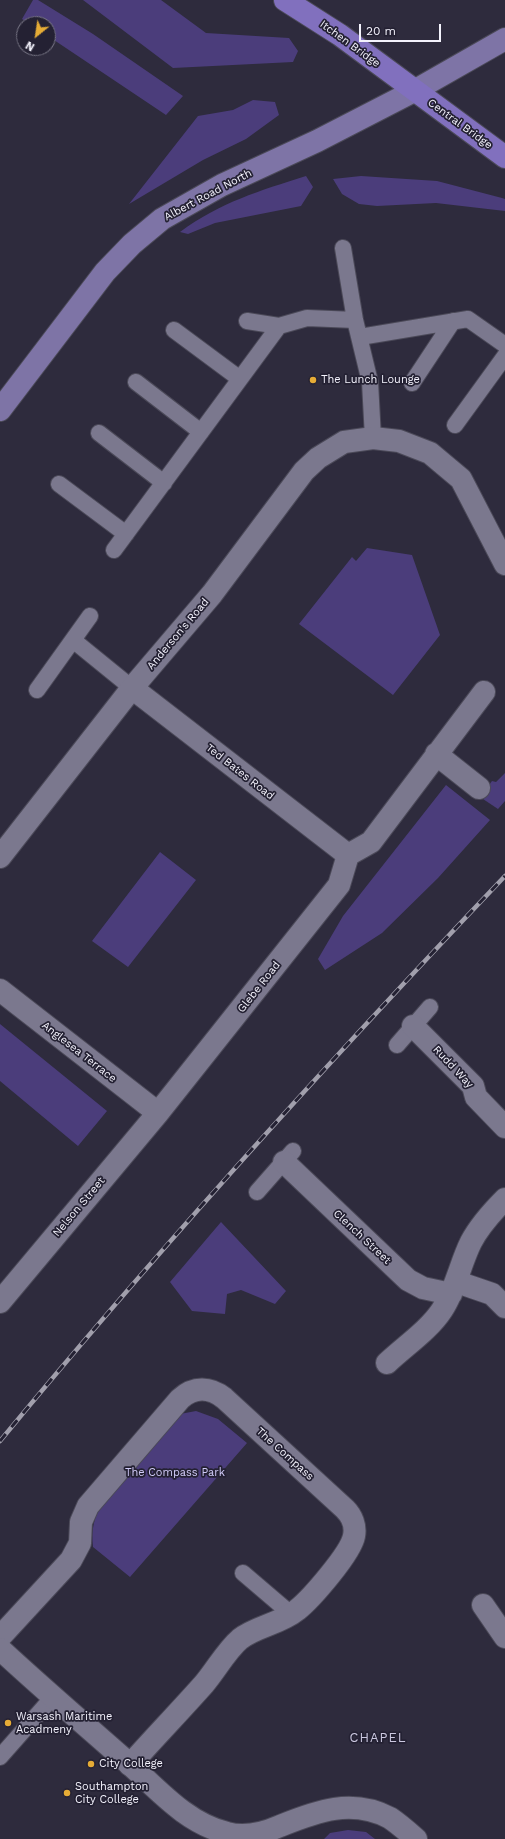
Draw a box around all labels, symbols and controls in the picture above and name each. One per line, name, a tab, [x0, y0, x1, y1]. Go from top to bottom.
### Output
north arrow	[16, 16, 56, 56]
scale bar	[361, 16, 443, 42]
street label: Itchen Bridge	[317, 18, 383, 70]
text: 20 m	[366, 24, 396, 38]
text: N	[23, 38, 37, 54]
street label: Central Bridge	[425, 96, 495, 152]
street label: Albert Road North	[162, 166, 254, 224]
place label: The Lunch Lounge	[321, 373, 420, 387]
marker: The Lunch Lounge	[308, 375, 318, 385]
street label: Anderson's Road	[144, 596, 212, 672]
street label: Ted Bates Road	[203, 741, 277, 803]
street label: Glebe Road	[235, 959, 283, 1015]
street label: Anglesea Terrace	[39, 1019, 119, 1085]
street label: Rudd Way	[430, 1043, 476, 1091]
street label: Nelson Street	[50, 1175, 108, 1239]
street label: Clench Street	[330, 1207, 394, 1267]
street label: The Compass	[254, 1425, 316, 1483]
park label: The Compass Park	[125, 1466, 225, 1480]
place label: Warsash Maritime Acadmeny	[16, 1710, 112, 1736]
marker: Warsash Maritime Acadmeny	[3, 1718, 13, 1728]
district label: CHAPEL	[349, 1730, 407, 1746]
place label: City College	[99, 1757, 163, 1771]
marker: City College	[86, 1759, 96, 1769]
place label: Southampton City College	[75, 1780, 148, 1806]
marker: Southampton City College	[62, 1788, 72, 1798]

